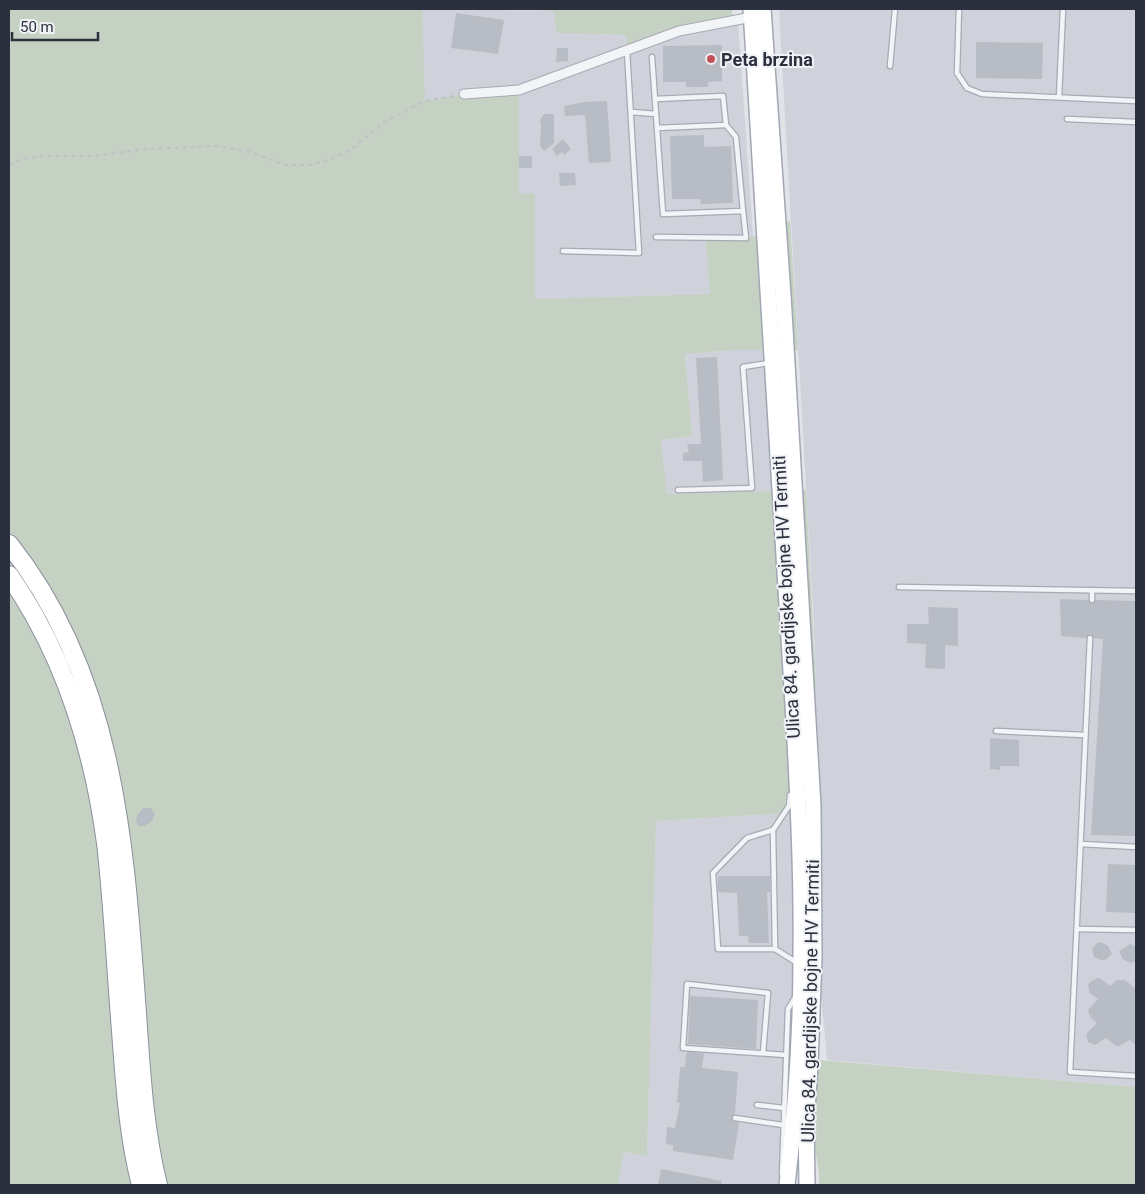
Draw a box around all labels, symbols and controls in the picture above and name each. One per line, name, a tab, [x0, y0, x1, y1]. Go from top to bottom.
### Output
scale bar	[12, 10, 99, 42]
text: 50 m	[20, 18, 54, 36]
place label: Peta brzina	[721, 49, 813, 70]
marker: Peta brzina	[705, 53, 717, 65]
street label: Ulica 84. gardijske bojne HV Termiti	[768, 455, 804, 739]
street label: Ulica 84. gardijske bojne HV Termiti	[797, 859, 823, 1143]

